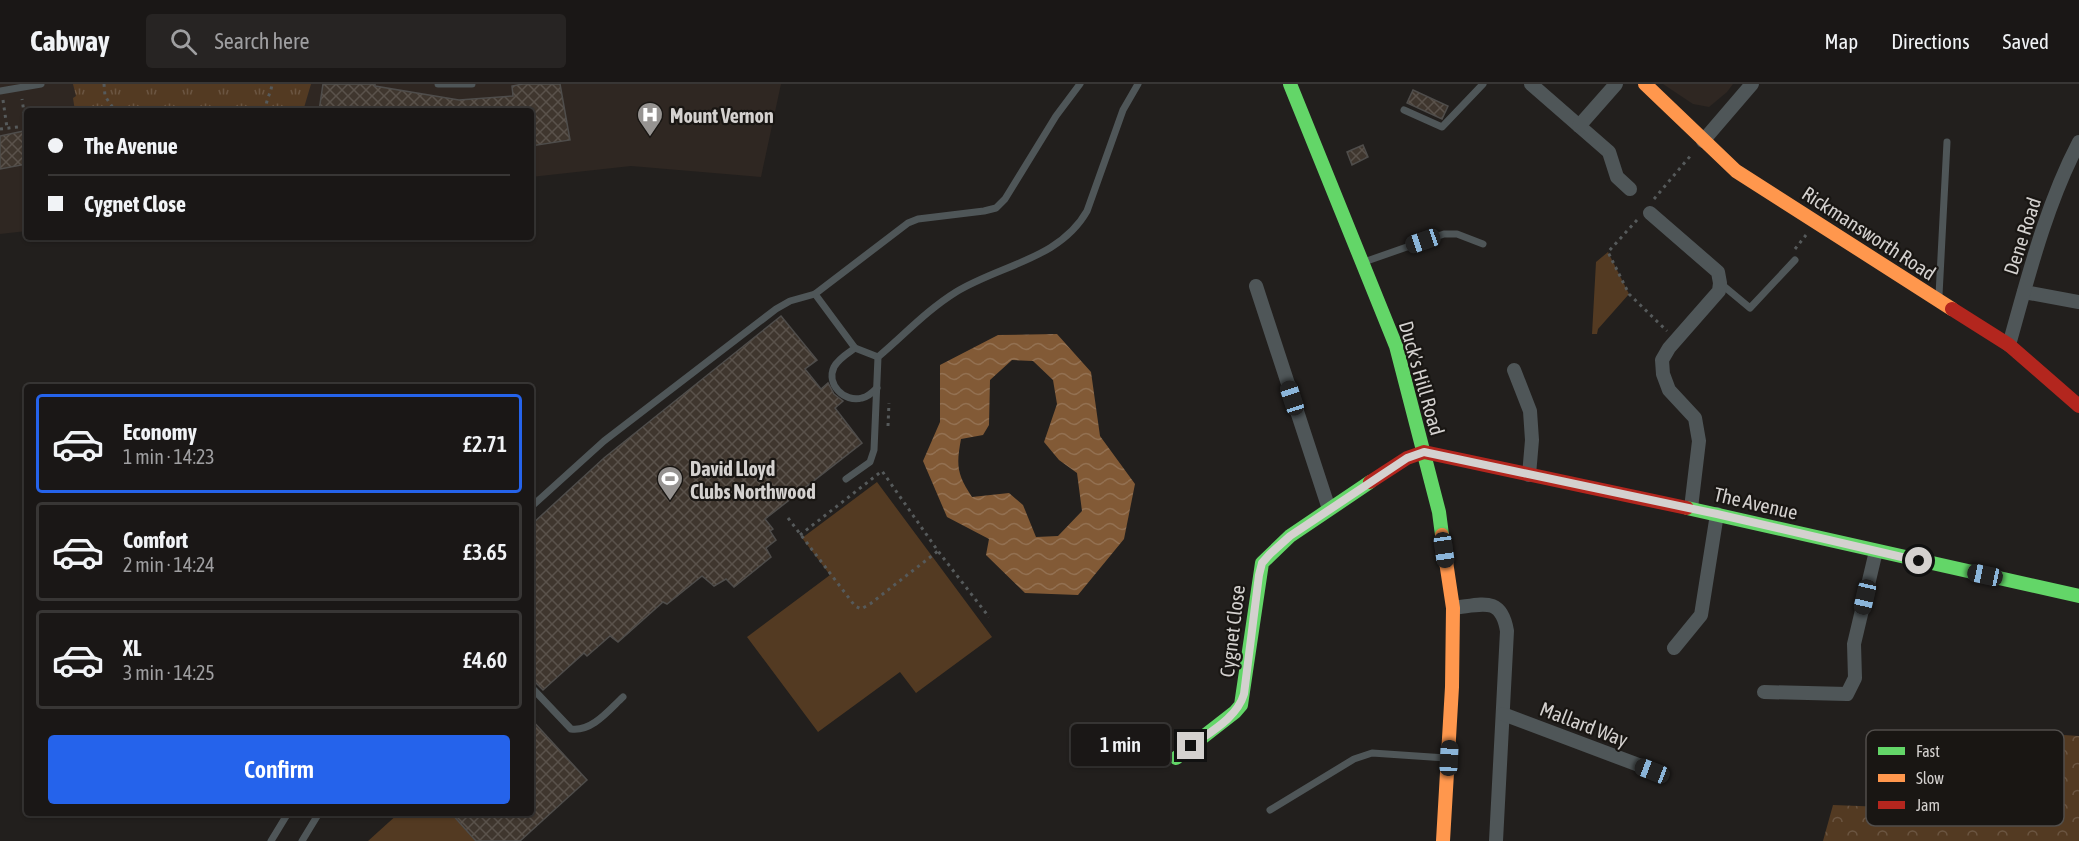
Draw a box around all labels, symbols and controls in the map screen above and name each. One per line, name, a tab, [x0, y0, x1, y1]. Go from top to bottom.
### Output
search box	[146, 14, 566, 68]
text: Cabway	[30, 25, 110, 57]
icon: search	[167, 25, 200, 58]
text: Search here	[215, 28, 310, 54]
text: Map	[1824, 29, 1858, 53]
text: Directions	[1891, 29, 1970, 53]
text: Saved	[2003, 29, 2049, 53]
hospital icon: Mount Vernon	[635, 100, 665, 138]
place label: Mount Vernon	[670, 104, 774, 127]
text: The Avenue	[84, 133, 178, 159]
street label: Rickmansworth Road	[1798, 181, 1940, 285]
text: Cygnet Close	[84, 191, 186, 217]
street label: Dene Road	[1999, 194, 2045, 278]
car	[1403, 227, 1443, 255]
street label: Duck's Hill Road	[1395, 318, 1449, 438]
car	[1278, 378, 1306, 418]
icon: car	[51, 417, 105, 471]
text: Economy	[123, 419, 197, 445]
text: £2.71	[463, 431, 507, 457]
text: 1 min · 14:23	[123, 445, 215, 468]
place label: David Lloyd Clubs Northwood	[690, 457, 816, 503]
sports icon: David Lloyd Clubs Northwood	[655, 464, 685, 502]
street label: The Avenue	[1712, 482, 1800, 524]
icon: car	[51, 525, 105, 579]
text: Comfort	[123, 527, 188, 553]
car	[1433, 531, 1455, 569]
text: £3.65	[463, 539, 507, 565]
route start	[1905, 547, 1932, 574]
text: 2 min · 14:24	[123, 553, 215, 576]
car	[1966, 562, 2004, 588]
car	[1852, 577, 1878, 617]
street label: Cygnet Close	[1215, 584, 1249, 678]
icon: car	[51, 633, 105, 687]
text: XL	[123, 635, 141, 661]
text: £4.60	[463, 647, 507, 673]
text: 3 min · 14:25	[123, 661, 215, 684]
street label: Mallard Way	[1537, 697, 1631, 751]
callout: 1 min	[1071, 725, 1170, 767]
legend	[1866, 730, 2064, 826]
route end	[1177, 732, 1204, 759]
text: 1 min	[1100, 733, 1141, 756]
button: Confirm	[48, 735, 510, 804]
car	[1439, 740, 1459, 776]
text: Fast	[1916, 742, 1940, 760]
car	[1632, 756, 1672, 786]
text: Slow	[1916, 769, 1944, 787]
text: Jam	[1916, 796, 1940, 814]

